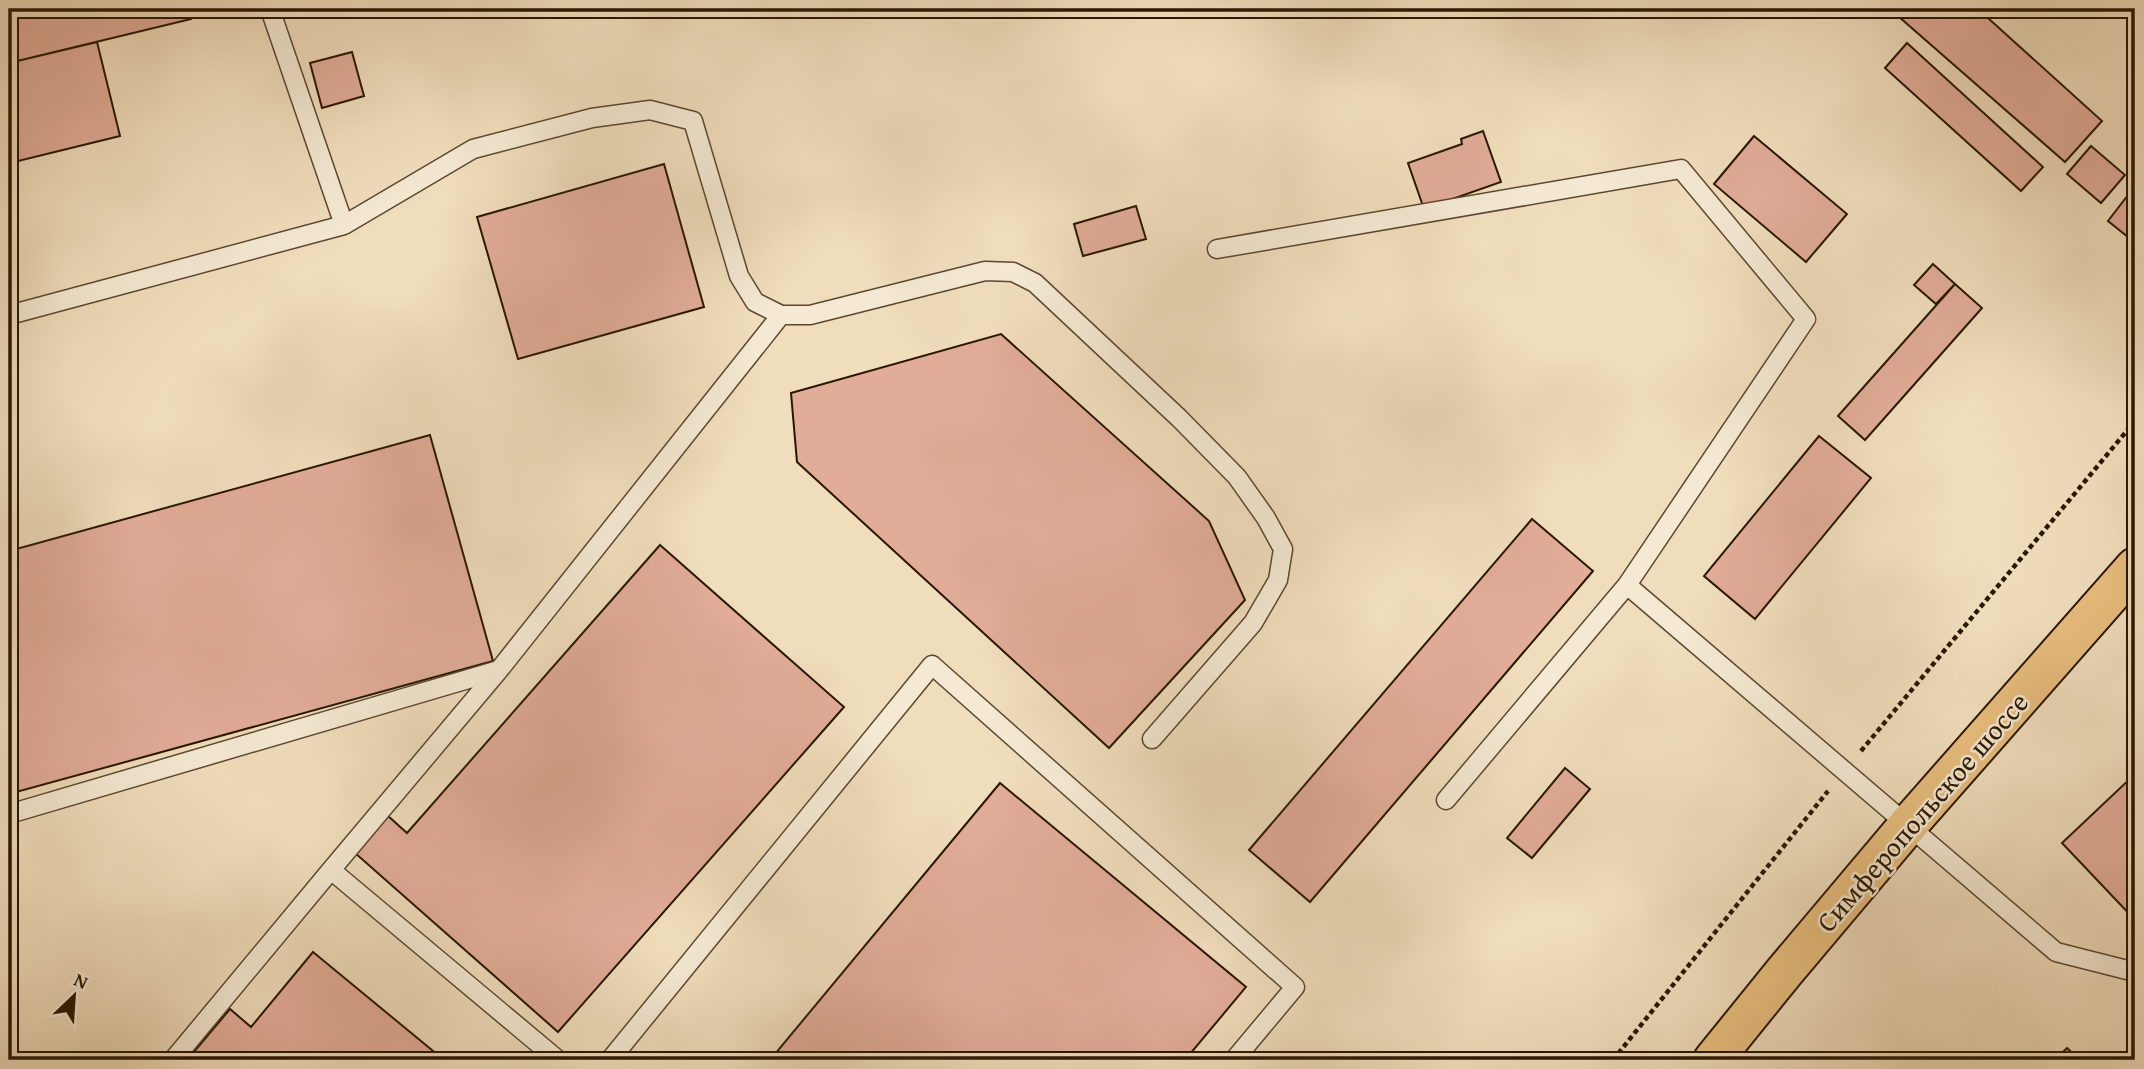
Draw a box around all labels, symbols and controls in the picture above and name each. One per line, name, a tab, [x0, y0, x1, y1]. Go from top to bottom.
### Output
street label: Симферопольское шоссе	[1806, 683, 2037, 941]
north arrow	[38, 960, 108, 1030]
text: N	[70, 965, 93, 996]

